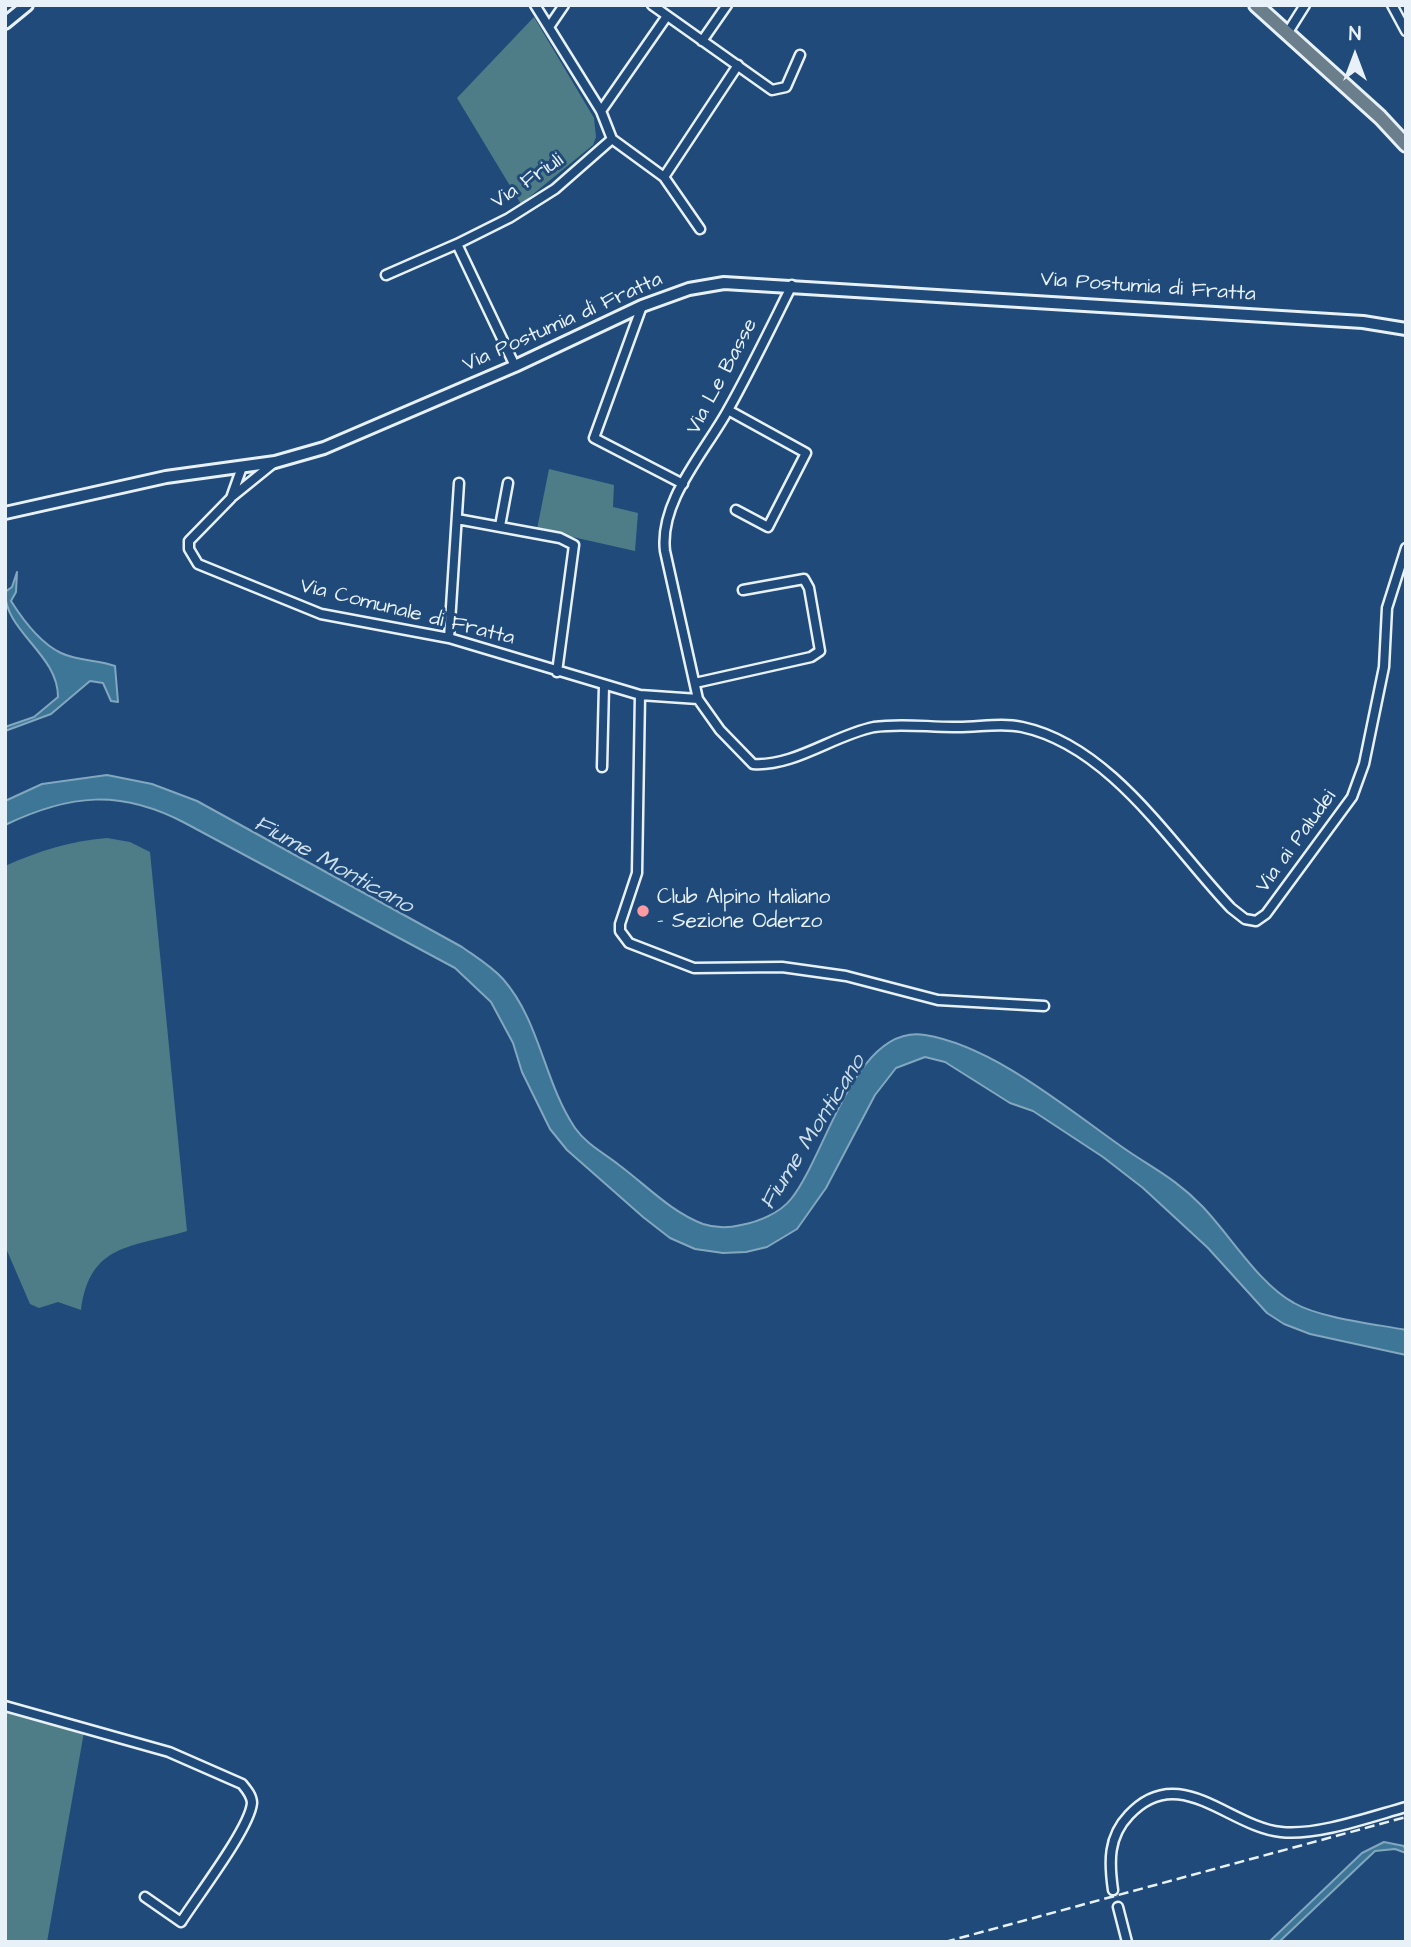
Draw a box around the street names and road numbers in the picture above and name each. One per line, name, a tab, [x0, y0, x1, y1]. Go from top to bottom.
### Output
street label: Via Friuli	[487, 149, 569, 215]
street label: Via Postumia di Fratta	[459, 268, 667, 378]
street label: Via Postumia di Fratta	[1039, 268, 1257, 308]
street label: Via Le Basse	[682, 315, 764, 439]
street label: Via Comunale di Fratta	[297, 574, 517, 652]
street label: Via ai Paludei	[1251, 786, 1343, 898]

